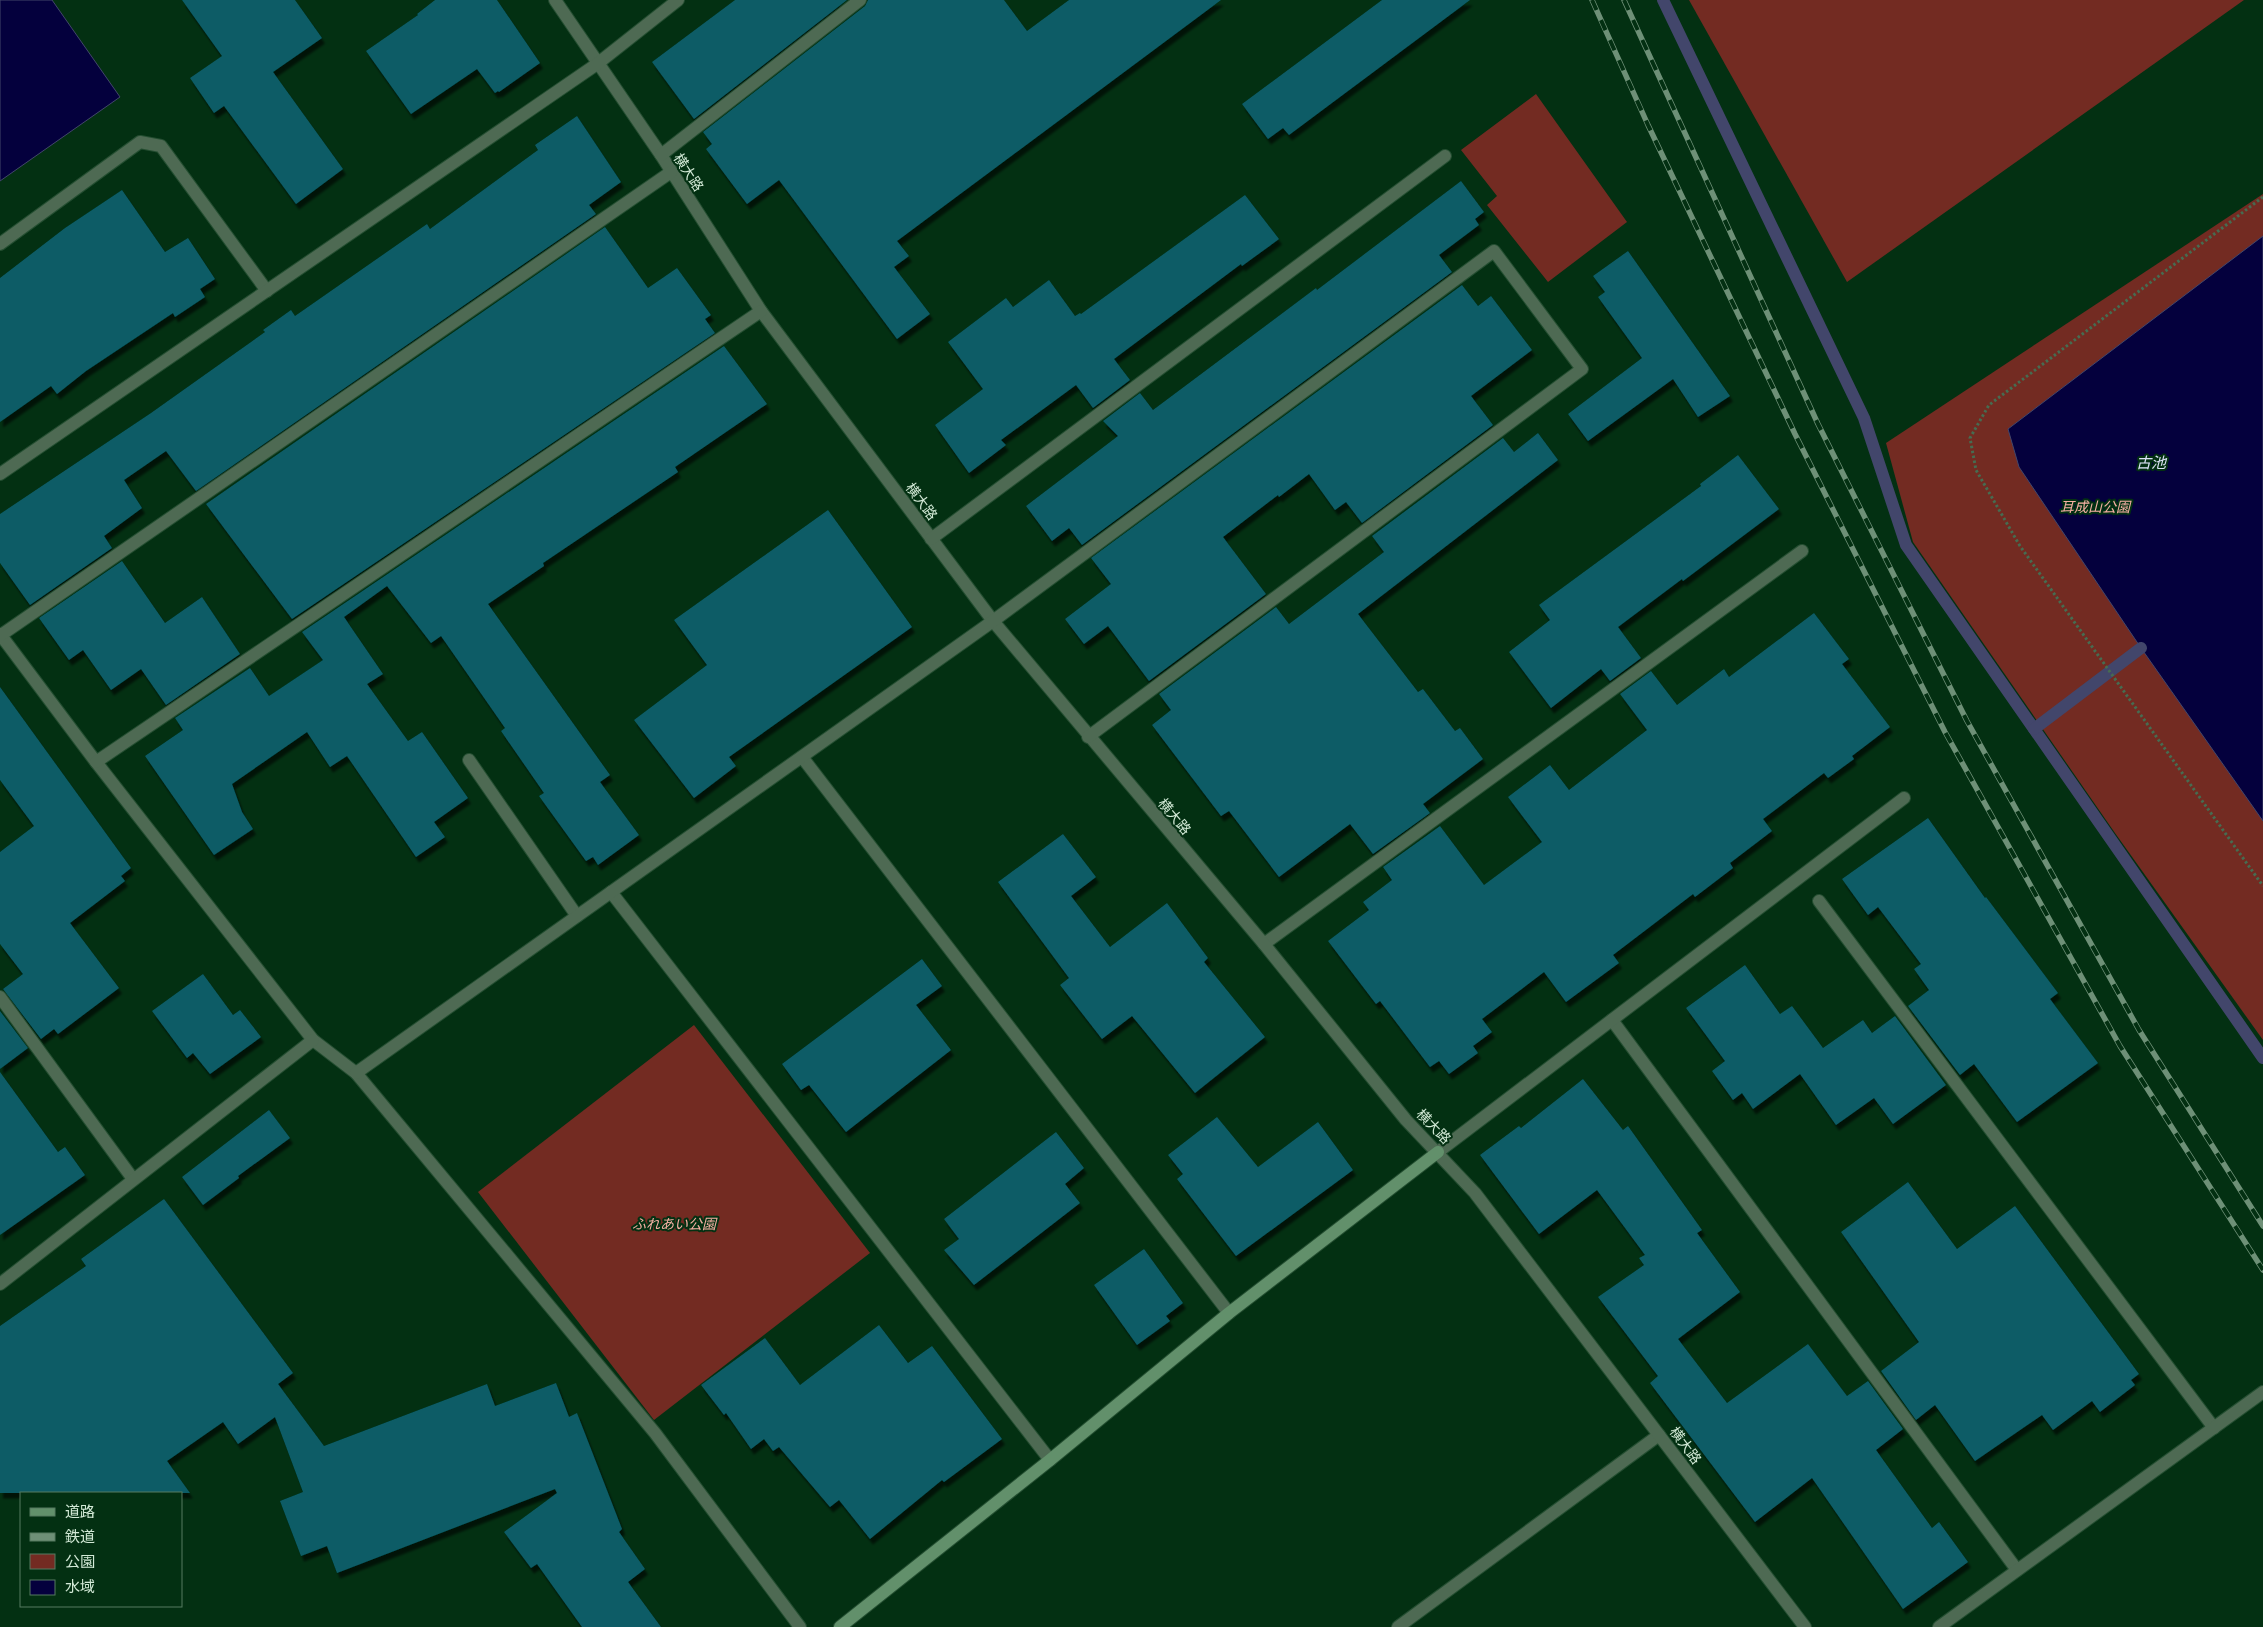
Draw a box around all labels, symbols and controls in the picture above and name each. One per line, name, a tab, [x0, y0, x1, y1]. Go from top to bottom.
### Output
street label: 横大路	[670, 149, 708, 195]
water label: 古池	[2136, 452, 2168, 472]
street label: 横大路	[902, 479, 942, 523]
park label: 耳成山公園	[2060, 497, 2132, 516]
street label: 横大路	[1154, 794, 1196, 838]
street label: 横大路	[1413, 1104, 1455, 1148]
park label: ふれあい公園	[632, 1214, 718, 1233]
street label: 横大路	[1666, 1423, 1706, 1467]
legend	[20, 1492, 182, 1607]
text: 道路	[65, 1501, 95, 1521]
text: 鉄道	[65, 1526, 95, 1546]
text: 公園	[65, 1551, 95, 1571]
text: 水域	[65, 1576, 95, 1596]

